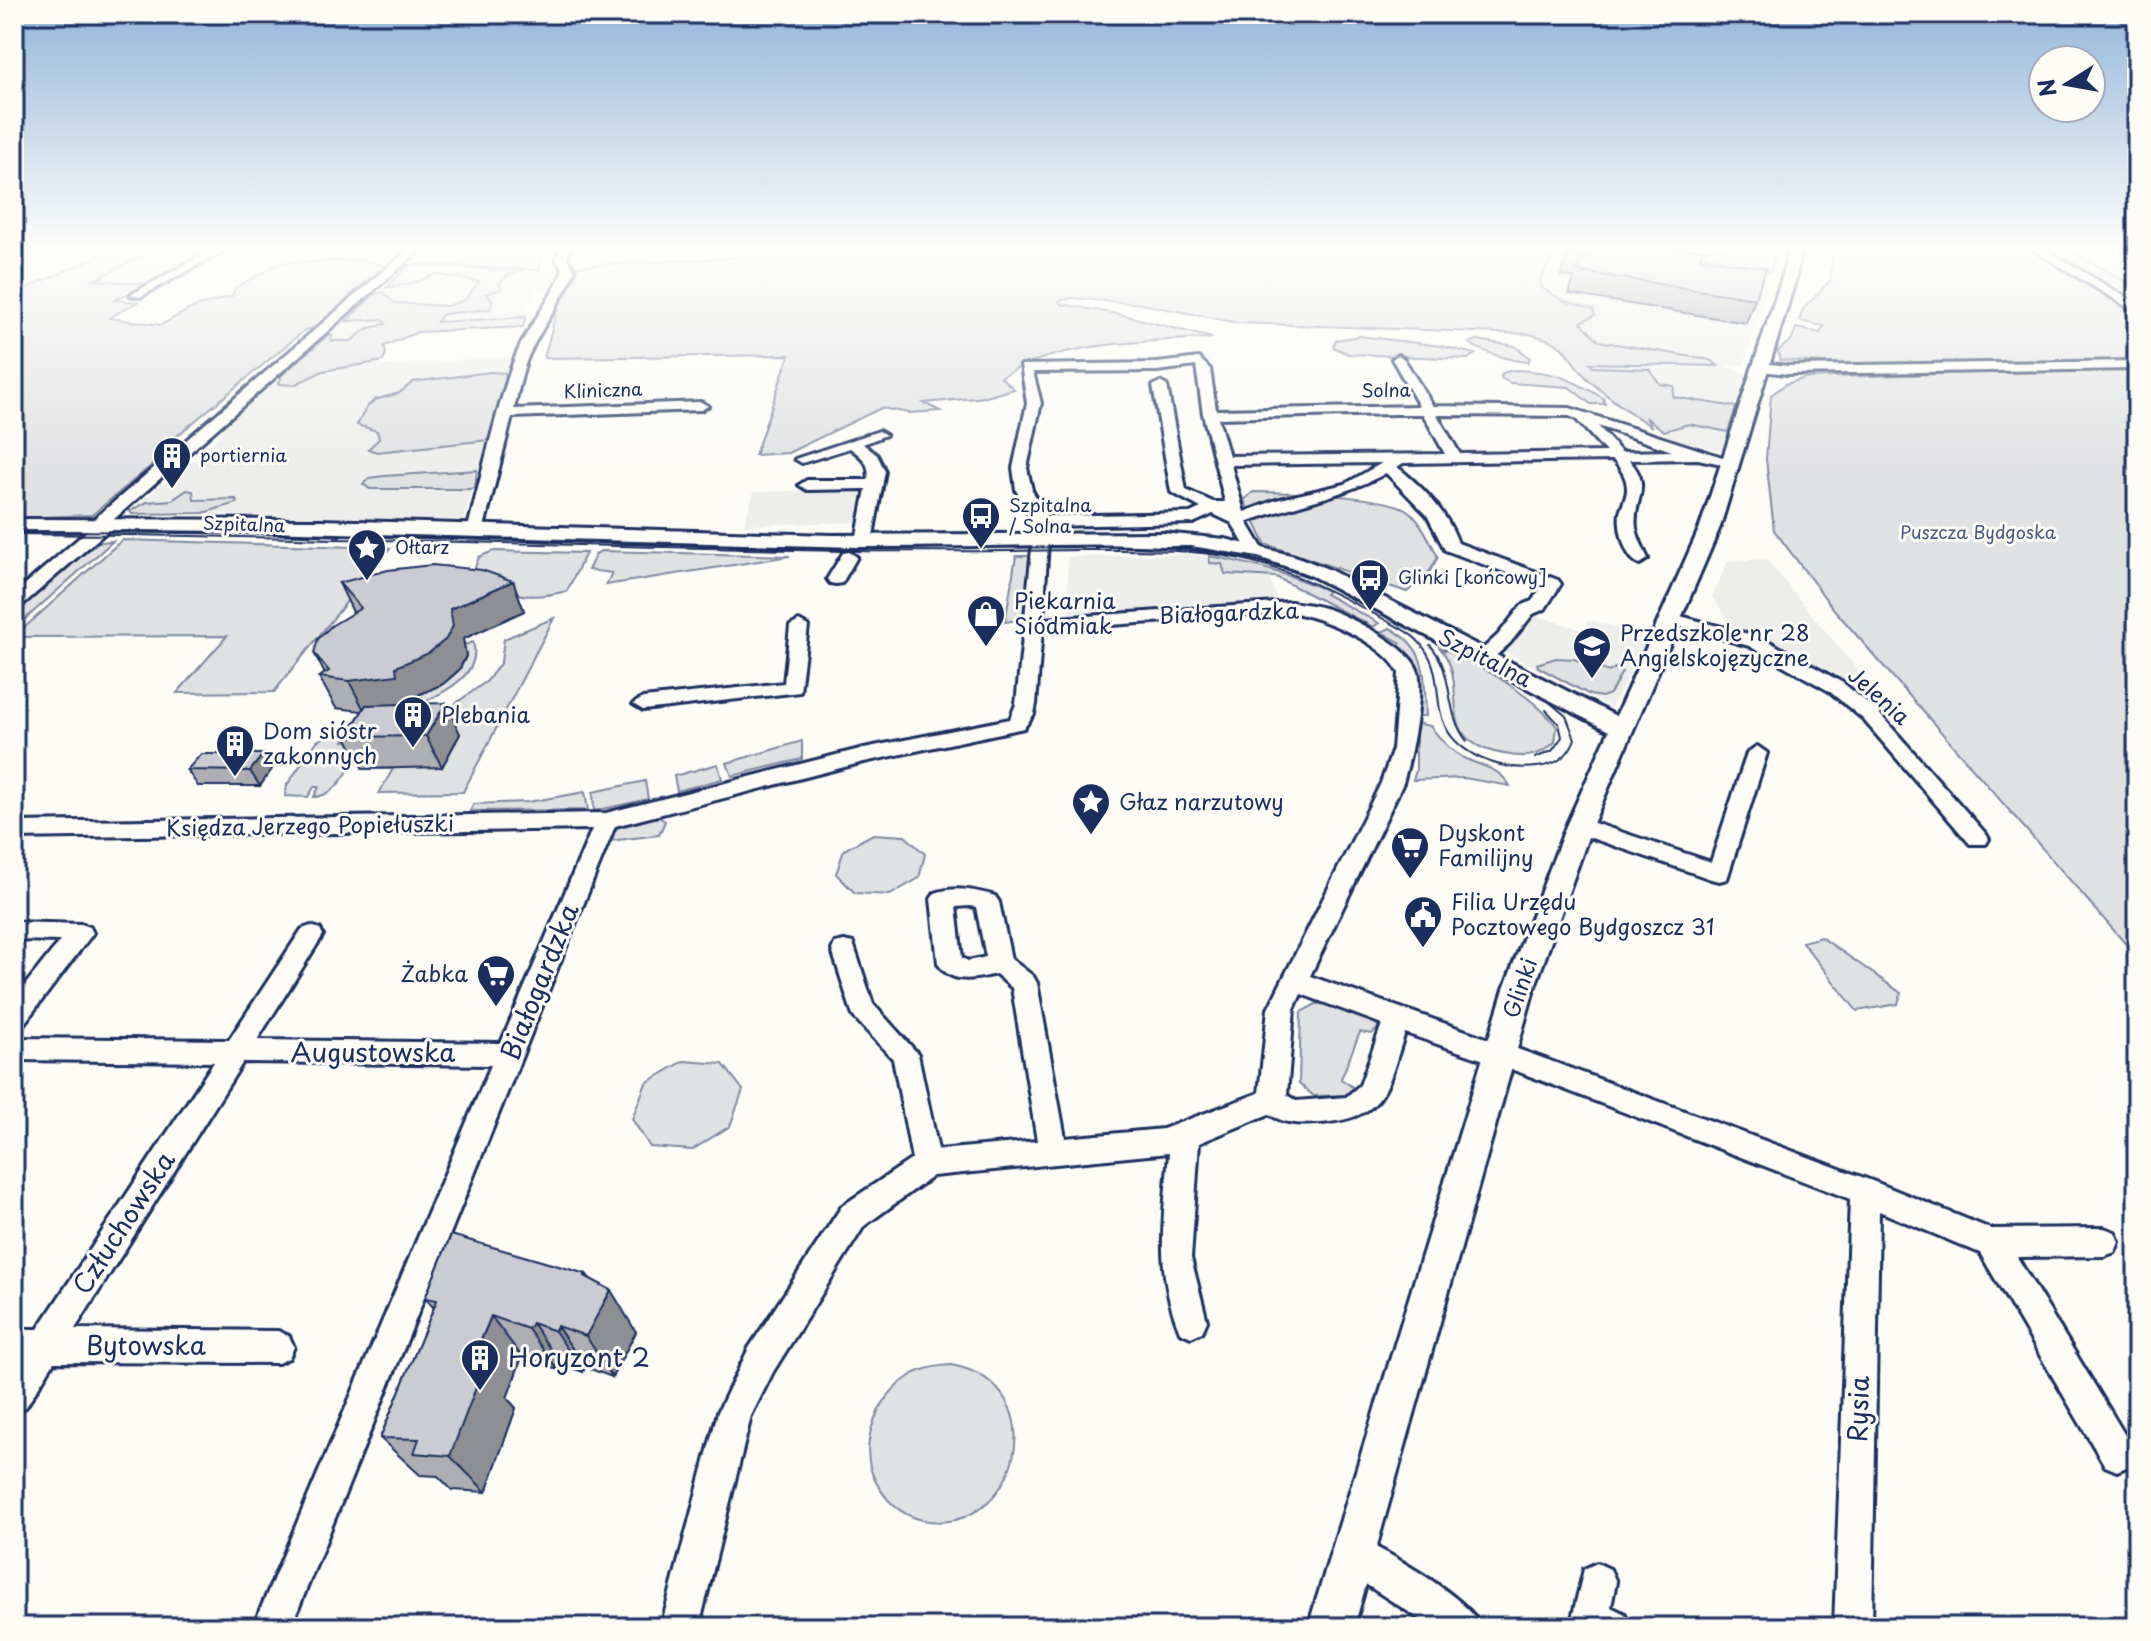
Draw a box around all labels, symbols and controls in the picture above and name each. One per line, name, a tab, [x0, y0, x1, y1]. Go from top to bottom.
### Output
north arrow	[2027, 44, 2107, 124]
text: N	[2028, 76, 2064, 100]
street label: Kliniczna	[563, 375, 643, 404]
street label: Solna	[1361, 376, 1412, 403]
building icon: portiernia	[151, 435, 193, 490]
place label: portiernia	[200, 441, 287, 468]
place label: Szpitalna / Solna	[1009, 491, 1092, 539]
bus stop icon: Szpitalna / Solna	[960, 495, 1002, 550]
street label: Szpitalna	[202, 509, 287, 538]
park label: Puszcza Bydgoska	[1900, 518, 2057, 545]
place icon: Ołtarz	[346, 527, 388, 582]
place label: Ołtarz	[395, 533, 449, 560]
bus stop icon: Glinki [końcowy]	[1349, 557, 1391, 612]
place label: Glinki [końcowy]	[1398, 563, 1547, 590]
place label: Piekarnia Siódmiak	[1014, 583, 1116, 641]
shop icon: Piekarnia Siódmiak	[965, 593, 1007, 648]
street label: Białogardzka	[1158, 593, 1300, 630]
place label: Przedszkole nr 28 Angielskojęzyczne	[1620, 615, 1810, 673]
street label: Szpitalna	[1433, 619, 1538, 694]
school or university icon: Przedszkole nr 28 Angielskojęzyczne	[1571, 625, 1613, 680]
street label: Jelenia	[1842, 658, 1919, 732]
building icon: Plebania	[392, 694, 434, 749]
place label: Plebania	[441, 697, 530, 730]
place label: Dom sióstr zakonnych	[263, 713, 378, 771]
building icon: Dom sióstr zakonnych	[214, 723, 256, 778]
place icon: Głaz narzutowy	[1070, 781, 1112, 836]
place label: Głaz narzutowy	[1119, 784, 1284, 817]
street label: Księdza Jerzego Popiełuszki	[166, 805, 454, 844]
place label: Dyskont Familijny	[1438, 815, 1534, 873]
supermarket icon: Dyskont Familijny	[1389, 825, 1431, 880]
place label: Filia Urzędu Pocztowego Bydgoszcz 31	[1451, 884, 1715, 942]
public building icon: Filia Urzędu Pocztowego Bydgoszcz 31	[1402, 894, 1444, 949]
street label: Białogardzka	[490, 897, 588, 1066]
supermarket icon: Żabka	[475, 953, 517, 1008]
street label: Glinki	[1493, 953, 1544, 1022]
place label: Żabka	[400, 956, 468, 989]
street label: Augustowska	[290, 1032, 456, 1071]
street label: Człuchowska	[62, 1142, 184, 1301]
street label: Bytowska	[86, 1325, 207, 1364]
building icon: Horyzont 2	[459, 1337, 501, 1392]
place label: Horyzont 2	[508, 1337, 650, 1376]
street label: Rysia	[1837, 1375, 1878, 1443]

